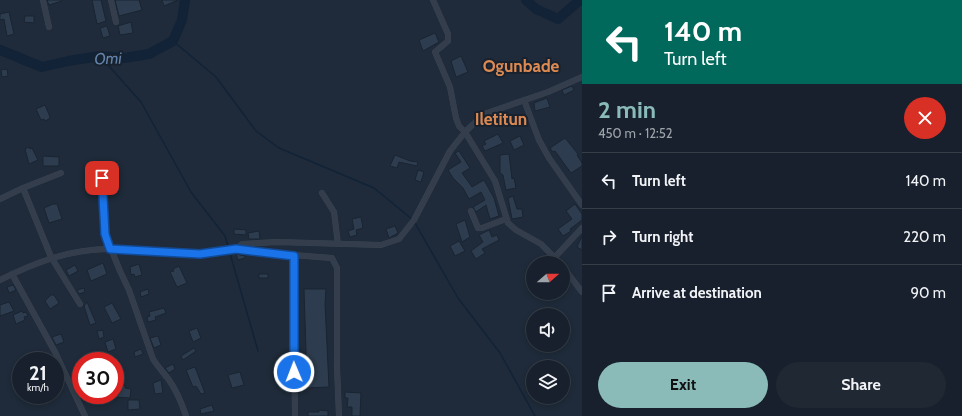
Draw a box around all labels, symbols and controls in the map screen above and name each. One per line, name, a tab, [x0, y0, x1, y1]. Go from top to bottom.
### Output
text: 140 m	[664, 14, 742, 48]
icon: left	[598, 16, 650, 68]
text: Turn left	[664, 48, 727, 70]
water label: Omi	[94, 49, 123, 68]
district label: Ogunbade	[483, 56, 560, 76]
text: 2 min	[598, 95, 656, 124]
button: close	[904, 97, 946, 139]
district label: Iletitun	[475, 109, 527, 129]
text: 450 m · 12:52	[598, 125, 673, 141]
pin	[85, 161, 119, 195]
icon: arrive	[91, 167, 113, 189]
icon: left	[598, 170, 620, 192]
text: Turn left	[632, 172, 686, 190]
text: 140 m	[905, 172, 946, 190]
icon: right	[598, 226, 620, 248]
text: Turn right	[632, 228, 693, 246]
text: 220 m	[903, 228, 946, 246]
north arrow	[526, 256, 570, 300]
map controls	[526, 256, 570, 404]
icon: arrive	[598, 282, 620, 304]
text: Arrive at destination	[632, 284, 762, 302]
text: 90 m	[910, 284, 946, 302]
button: sound	[526, 308, 570, 352]
position arrow	[273, 351, 315, 393]
speed limit sign: 30	[72, 352, 124, 404]
button: layers	[526, 360, 570, 404]
text: 21	[29, 361, 47, 385]
button: Exit	[598, 362, 768, 408]
button: Share	[776, 362, 946, 408]
text: km/h	[27, 381, 49, 394]

